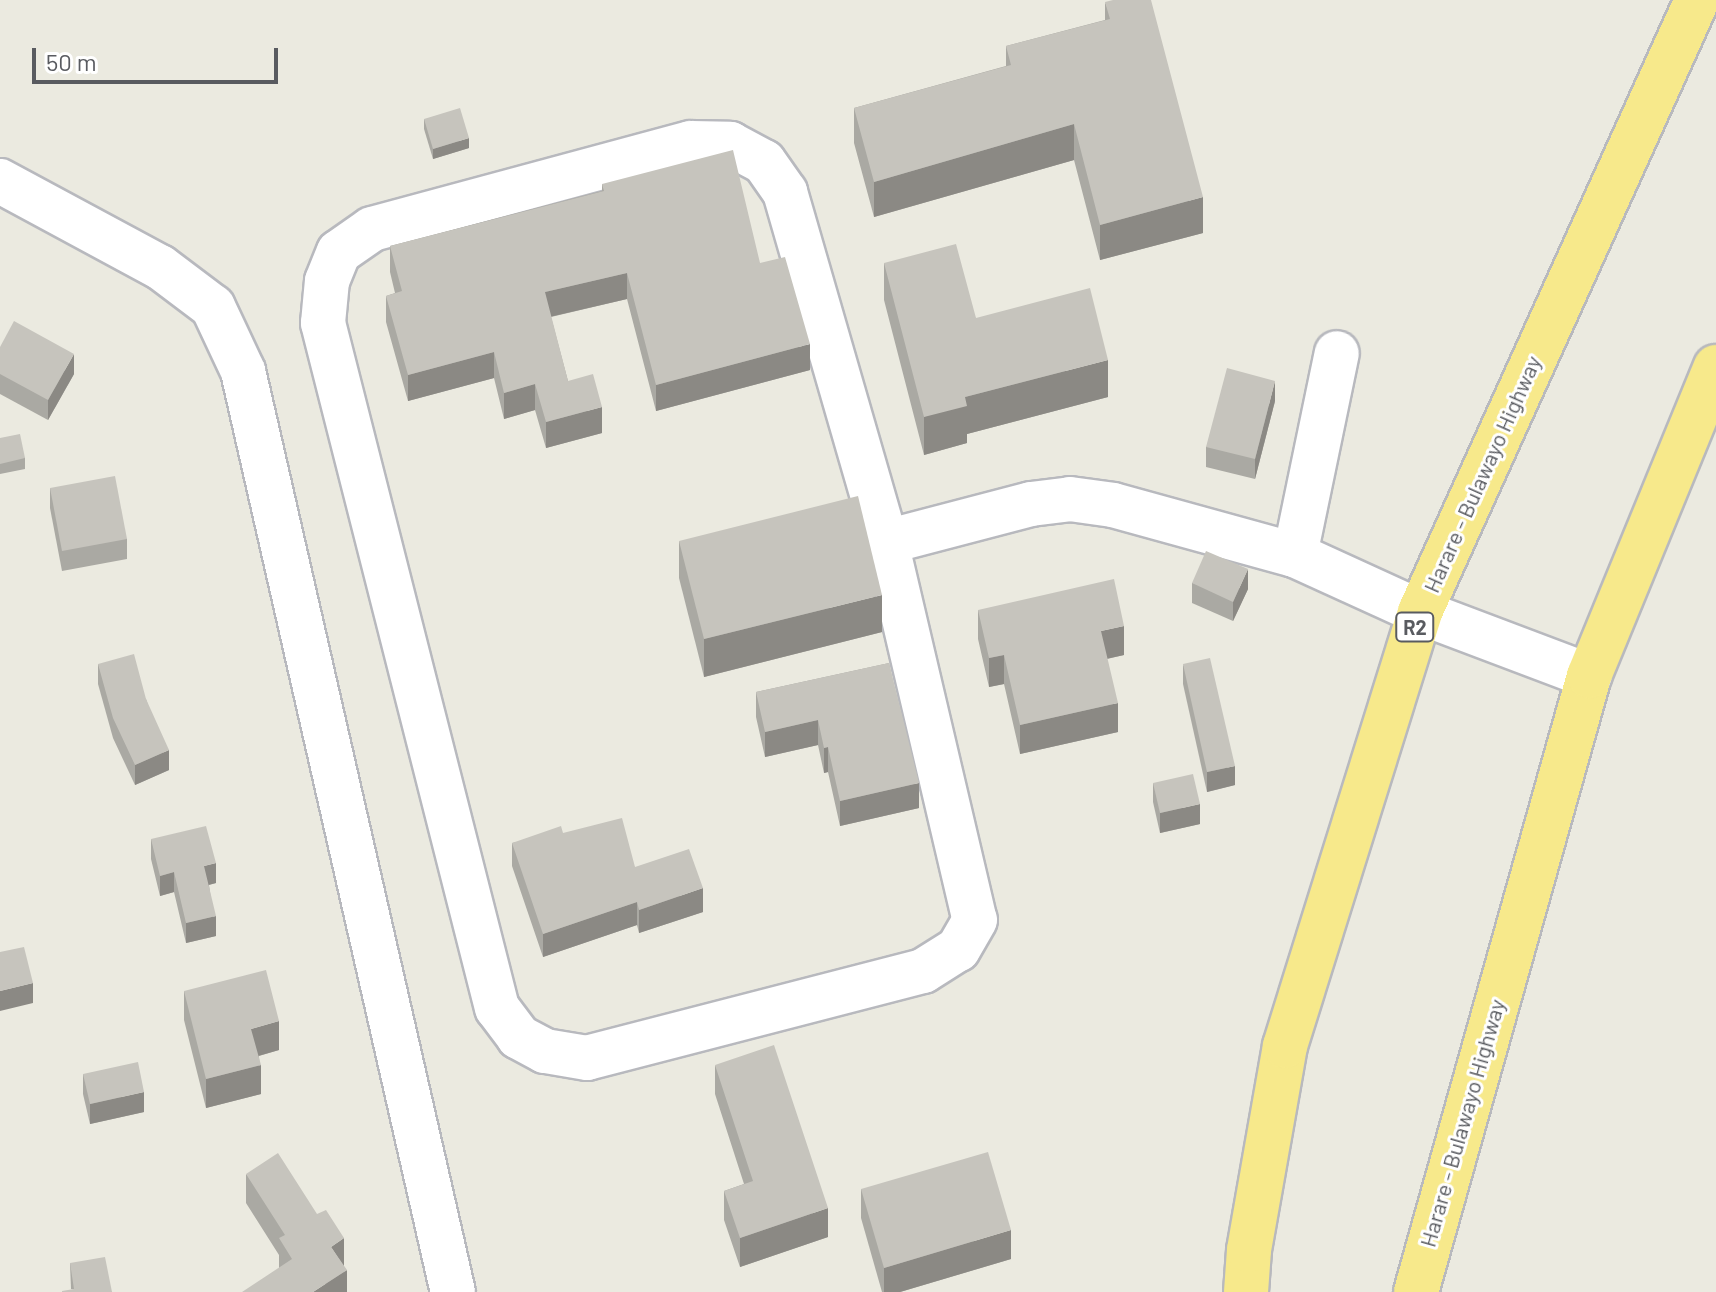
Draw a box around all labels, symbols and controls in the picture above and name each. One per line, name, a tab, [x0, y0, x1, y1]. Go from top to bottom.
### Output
scale bar	[36, 32, 282, 82]
text: 50 m	[46, 47, 97, 76]
street label: Harare - Bulawayo Highway	[1418, 351, 1546, 597]
road number: R2	[1395, 611, 1435, 643]
street label: Harare - Bulawayo Highway	[1414, 996, 1510, 1250]

